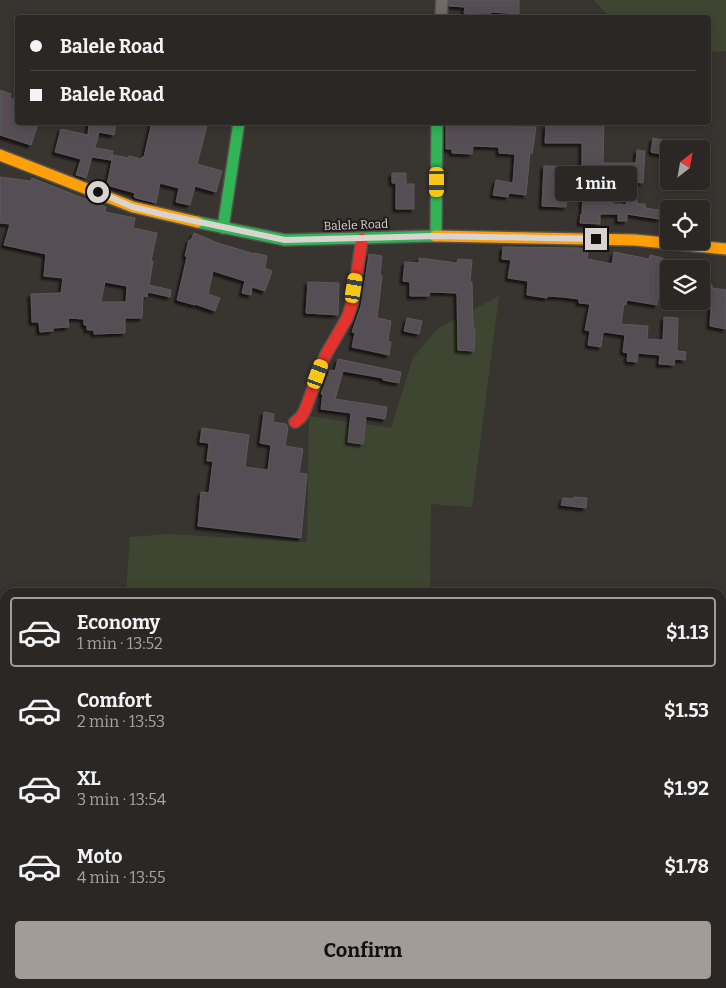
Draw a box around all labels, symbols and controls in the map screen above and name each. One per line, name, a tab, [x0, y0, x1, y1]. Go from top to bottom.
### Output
text: Balele Road	[60, 35, 164, 58]
text: Balele Road	[60, 83, 164, 106]
north arrow	[660, 140, 710, 190]
map controls	[660, 140, 710, 310]
callout: 1 min	[555, 166, 637, 202]
car	[429, 167, 444, 197]
text: 1 min	[576, 174, 616, 193]
route start	[87, 181, 109, 203]
button: locate	[660, 200, 710, 250]
street label: Balele Road	[323, 217, 389, 233]
route end	[585, 228, 607, 250]
button: layers	[660, 260, 710, 310]
car	[344, 272, 363, 304]
car	[305, 357, 330, 391]
icon: car	[17, 610, 62, 655]
text: Economy	[77, 611, 160, 634]
text: $1.13	[666, 621, 709, 644]
text: 1 min · 13:52	[77, 634, 163, 653]
icon: car	[17, 688, 62, 733]
text: Comfort	[77, 689, 152, 712]
text: $1.53	[664, 699, 709, 722]
text: 2 min · 13:53	[77, 712, 165, 731]
icon: car	[17, 766, 62, 811]
text: XL	[77, 767, 101, 790]
text: $1.92	[663, 777, 709, 800]
text: 3 min · 13:54	[77, 790, 166, 809]
icon: car	[17, 844, 62, 889]
text: Moto	[77, 845, 123, 868]
text: $1.78	[664, 855, 709, 878]
text: 4 min · 13:55	[77, 868, 166, 887]
button: Confirm	[15, 921, 711, 979]

